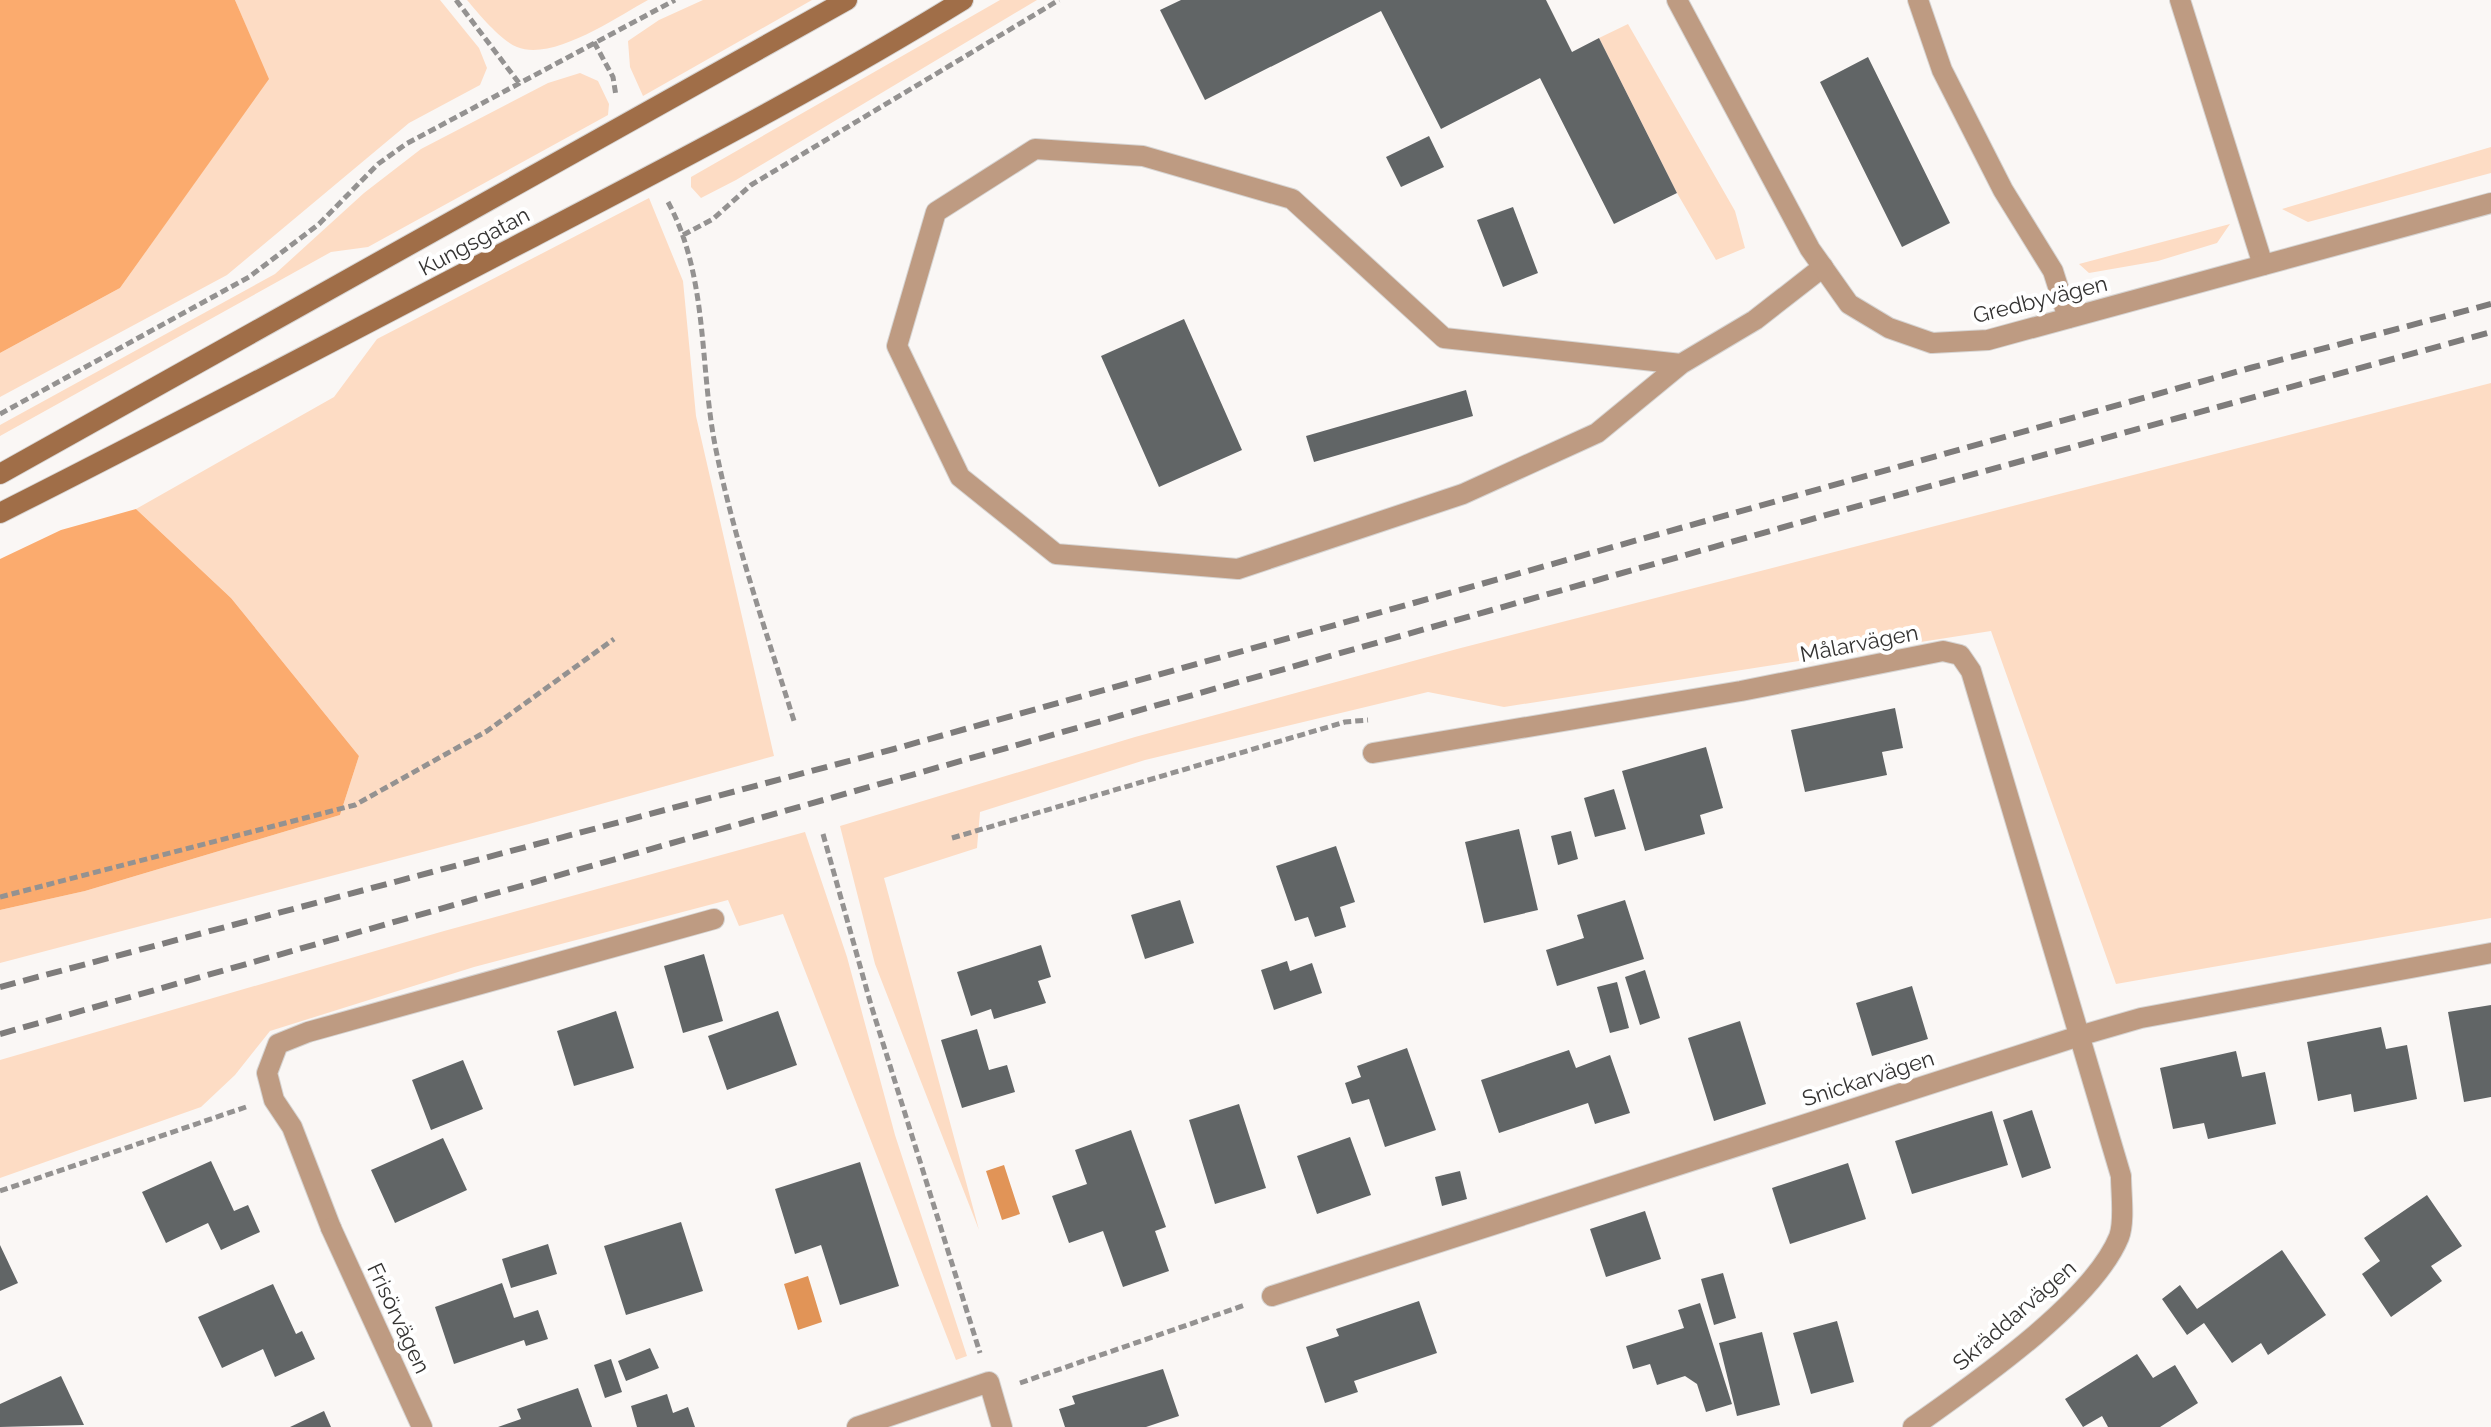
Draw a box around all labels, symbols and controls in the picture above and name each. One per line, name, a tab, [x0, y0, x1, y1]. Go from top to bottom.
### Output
street label: Kungsgatan	[414, 201, 534, 281]
street label: Gredbyvägen	[1970, 270, 2110, 328]
street label: Målarvägen	[1798, 619, 1920, 667]
street label: Snickarvägen	[1799, 1044, 1937, 1112]
street label: Skräddarvägen	[1947, 1254, 2081, 1376]
street label: Frisörvägen	[362, 1259, 436, 1377]

